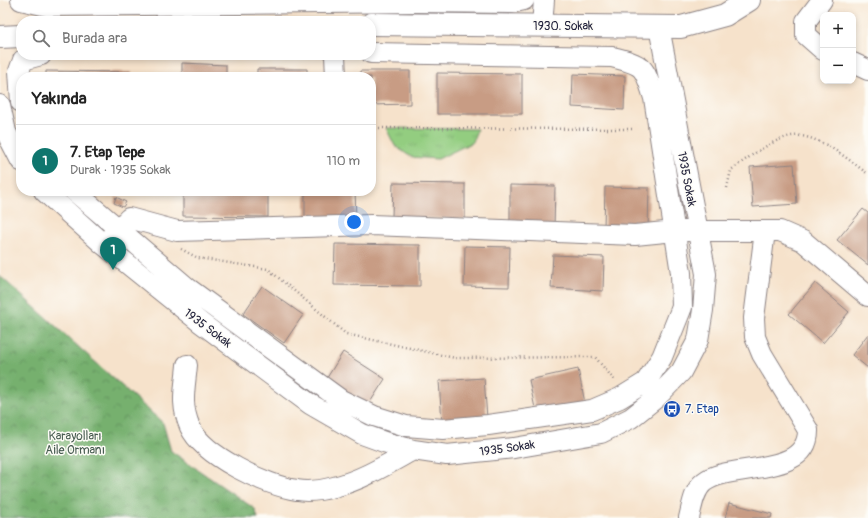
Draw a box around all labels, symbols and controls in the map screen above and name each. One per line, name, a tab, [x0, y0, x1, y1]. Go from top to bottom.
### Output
map controls	[820, 12, 856, 84]
button: +	[820, 12, 856, 48]
search box	[16, 16, 376, 60]
street label: 1930. Sokak	[533, 19, 593, 34]
icon: search	[30, 27, 52, 49]
text: Burada ara	[62, 29, 127, 48]
button: −	[820, 48, 856, 84]
text: Yakında	[32, 88, 87, 109]
text: 7. Etap Tepe	[70, 143, 145, 162]
street label: 1935 Sokak	[674, 150, 699, 208]
text: 1	[42, 153, 48, 169]
text: 110 m	[327, 153, 360, 169]
text: Durak · 1935 Sokak	[70, 162, 171, 178]
your location	[344, 212, 364, 232]
pin: 1	[100, 237, 126, 270]
street label: 1935 Sokak	[181, 306, 234, 351]
bus stop icon: 7. Etap	[662, 399, 682, 419]
place label: 7. Etap	[685, 402, 719, 417]
park label: Karayolları Aile Ormanı	[45, 429, 105, 458]
street label: 1935 Sokak	[478, 437, 536, 460]

